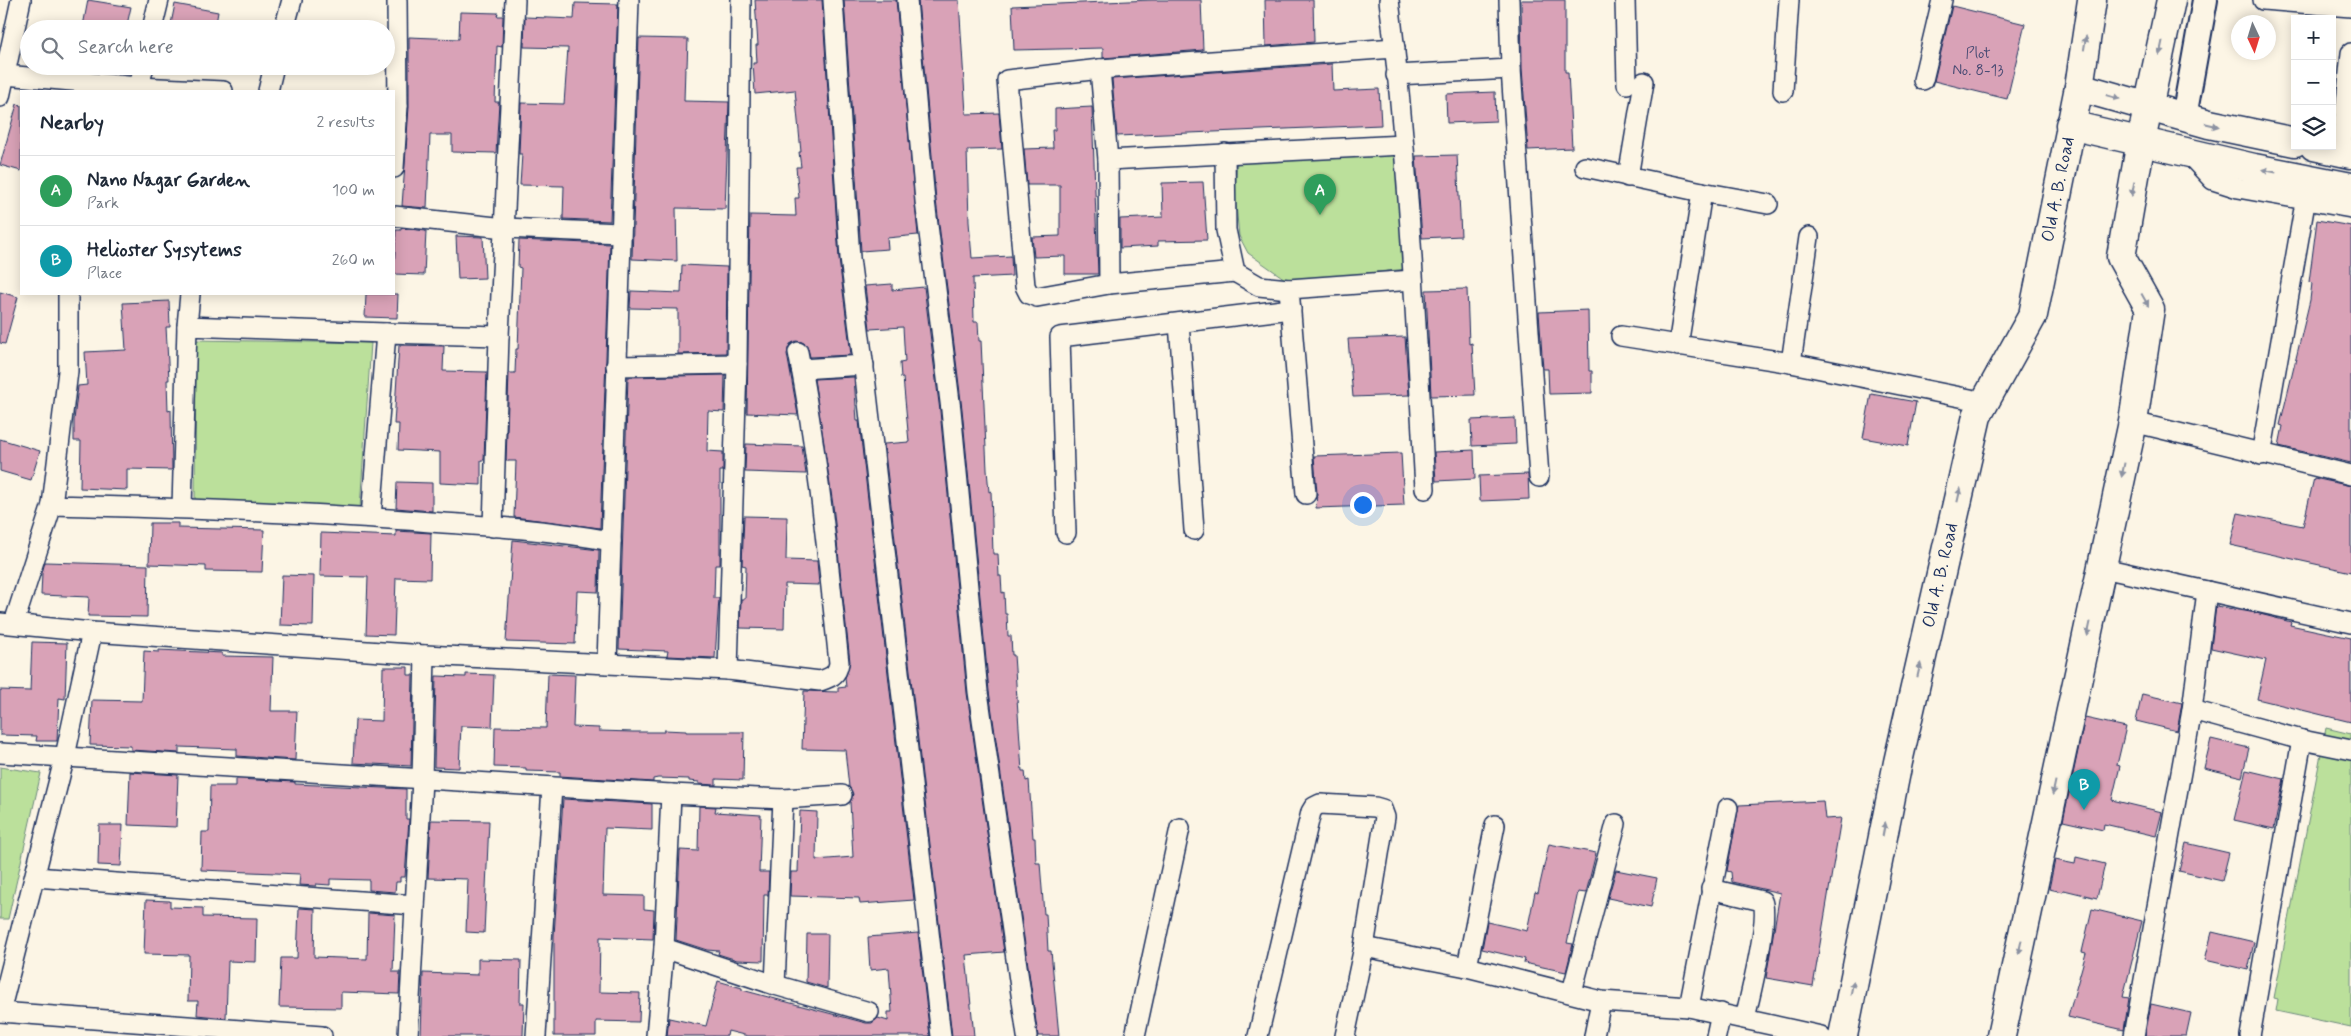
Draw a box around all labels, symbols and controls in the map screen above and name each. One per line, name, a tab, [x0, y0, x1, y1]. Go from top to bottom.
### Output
north arrow	[2231, 15, 2276, 60]
map controls	[2291, 15, 2336, 150]
button: +	[2291, 15, 2336, 60]
search box	[20, 20, 395, 75]
icon: search	[38, 34, 66, 62]
text: Search here	[78, 35, 174, 60]
one-way arrow	[2082, 35, 2090, 51]
one-way arrow	[2157, 40, 2165, 55]
house number: Plot No. 8-13	[1952, 44, 2004, 81]
button: −	[2291, 60, 2336, 105]
one-way arrow	[2106, 93, 2121, 101]
button: layers	[2291, 105, 2336, 150]
text: Nearby	[40, 109, 104, 137]
text: 2 results	[317, 112, 375, 133]
one-way arrow	[2204, 121, 2219, 129]
street label: Old A. B. Road	[2036, 135, 2081, 244]
one-way arrow	[2260, 167, 2276, 175]
text: Nano Nagar Garden	[87, 168, 250, 193]
pin: A	[1304, 174, 1336, 215]
text: A	[51, 180, 61, 201]
text: 100 m	[332, 180, 375, 201]
one-way arrow	[2129, 182, 2137, 198]
text: Park	[87, 193, 119, 214]
text: Helioster Sysytems	[87, 238, 242, 263]
text: B	[51, 250, 61, 271]
text: 260 m	[332, 250, 375, 271]
text: Place	[87, 263, 122, 284]
one-way arrow	[2141, 293, 2149, 307]
one-way arrow	[2119, 463, 2127, 478]
one-way arrow	[1955, 487, 1963, 502]
your location	[1350, 492, 1376, 518]
street label: Old A. B. Road	[1917, 521, 1964, 630]
one-way arrow	[2085, 622, 2093, 637]
one-way arrow	[1915, 663, 1923, 678]
pin: B	[2068, 769, 2100, 810]
one-way arrow	[2050, 780, 2058, 796]
one-way arrow	[1881, 820, 1889, 836]
one-way arrow	[2016, 939, 2024, 954]
one-way arrow	[1849, 980, 1857, 996]

